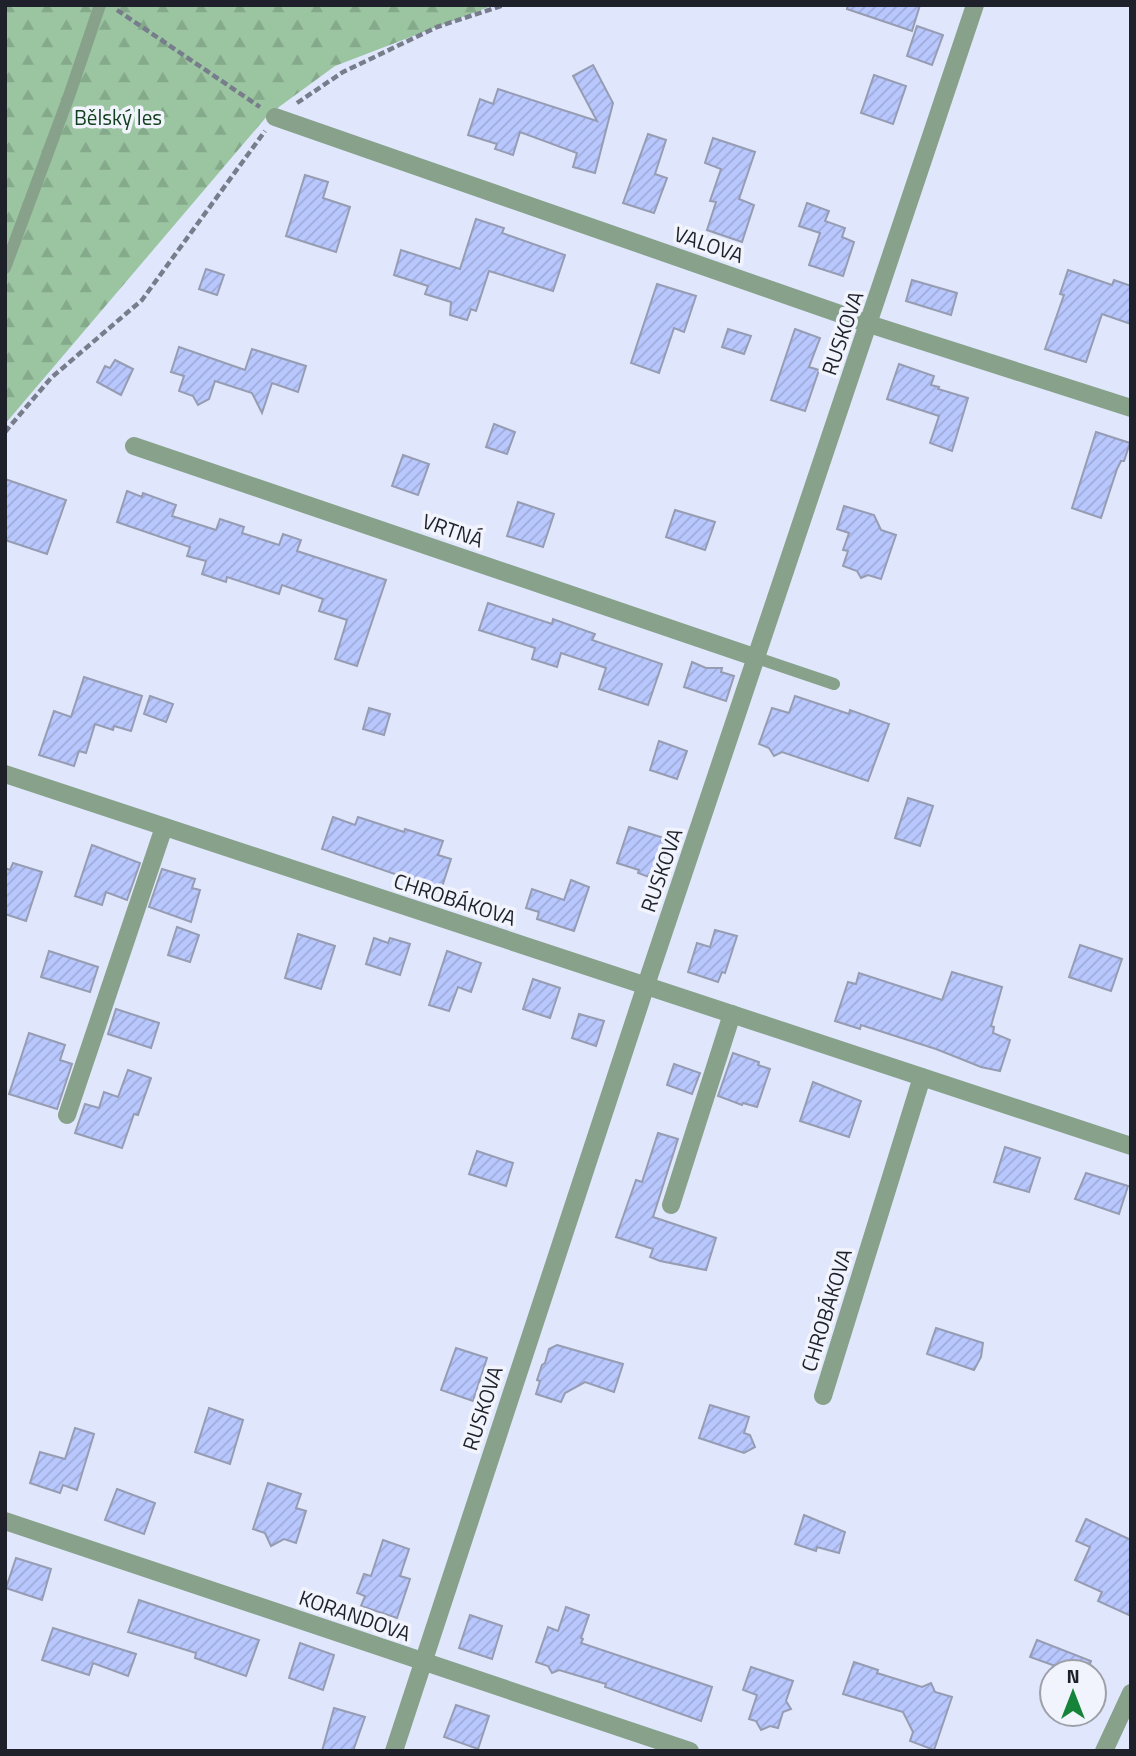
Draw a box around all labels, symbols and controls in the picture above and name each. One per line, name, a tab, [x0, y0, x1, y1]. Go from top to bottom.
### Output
park label: Bělský les	[74, 101, 162, 133]
street label: VALOVA	[670, 217, 748, 271]
street label: RUSKOVA	[813, 286, 871, 379]
street label: VRTNÁ	[418, 505, 488, 555]
street label: RUSKOVA	[632, 823, 690, 916]
street label: CHROBÁKOVA	[390, 864, 521, 934]
street label: CHROBÁKOVA	[792, 1244, 860, 1375]
street label: RUSKOVA	[453, 1361, 511, 1454]
street label: KORANDOVA	[295, 1581, 416, 1649]
north arrow	[1038, 1658, 1108, 1728]
text: N	[1066, 1661, 1080, 1690]

